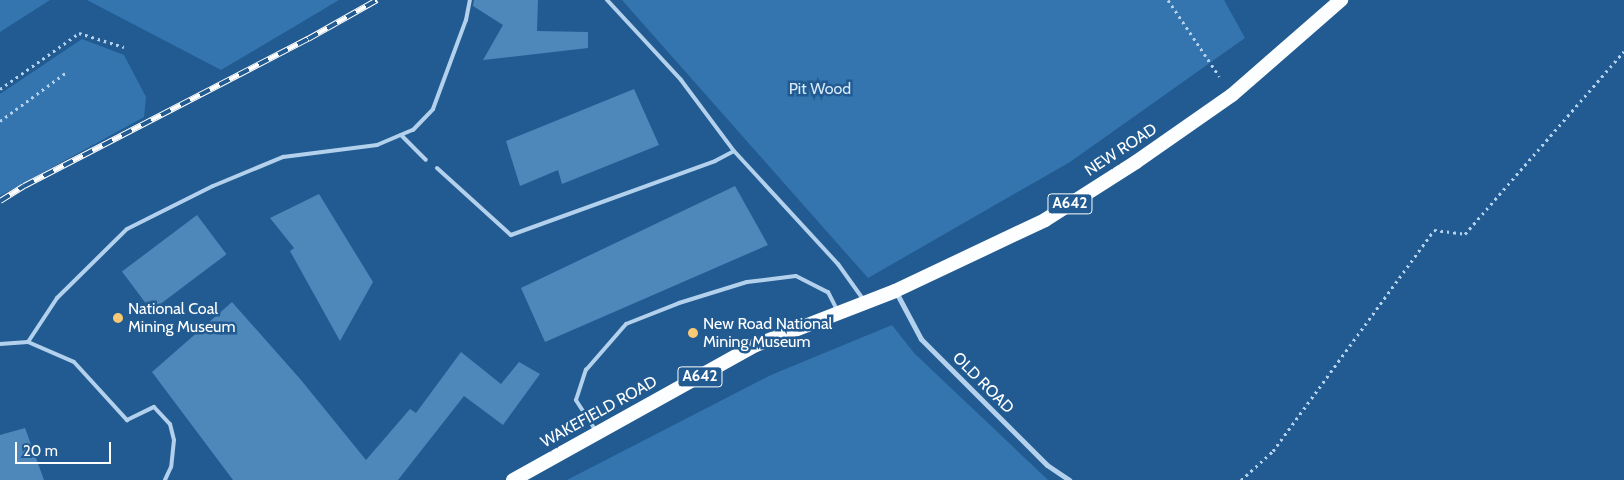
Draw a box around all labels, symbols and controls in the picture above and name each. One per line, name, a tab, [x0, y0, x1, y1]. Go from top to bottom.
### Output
park label: Pit Wood	[789, 79, 851, 99]
street label: NEW ROAD	[1081, 120, 1161, 180]
road number: A642	[1046, 192, 1094, 216]
place label: National Coal Mining Museum	[128, 299, 235, 337]
marker: National Coal Mining Museum	[112, 312, 124, 324]
place label: New Road National Mining Museum	[703, 314, 832, 352]
marker: New Road National Mining Museum	[687, 327, 699, 339]
street label: OLD ROAD	[948, 348, 1018, 418]
road number: A642	[676, 364, 724, 390]
street label: WAKEFIELD ROAD	[537, 372, 661, 452]
scale bar	[18, 432, 114, 464]
text: 20 m	[23, 442, 58, 460]

